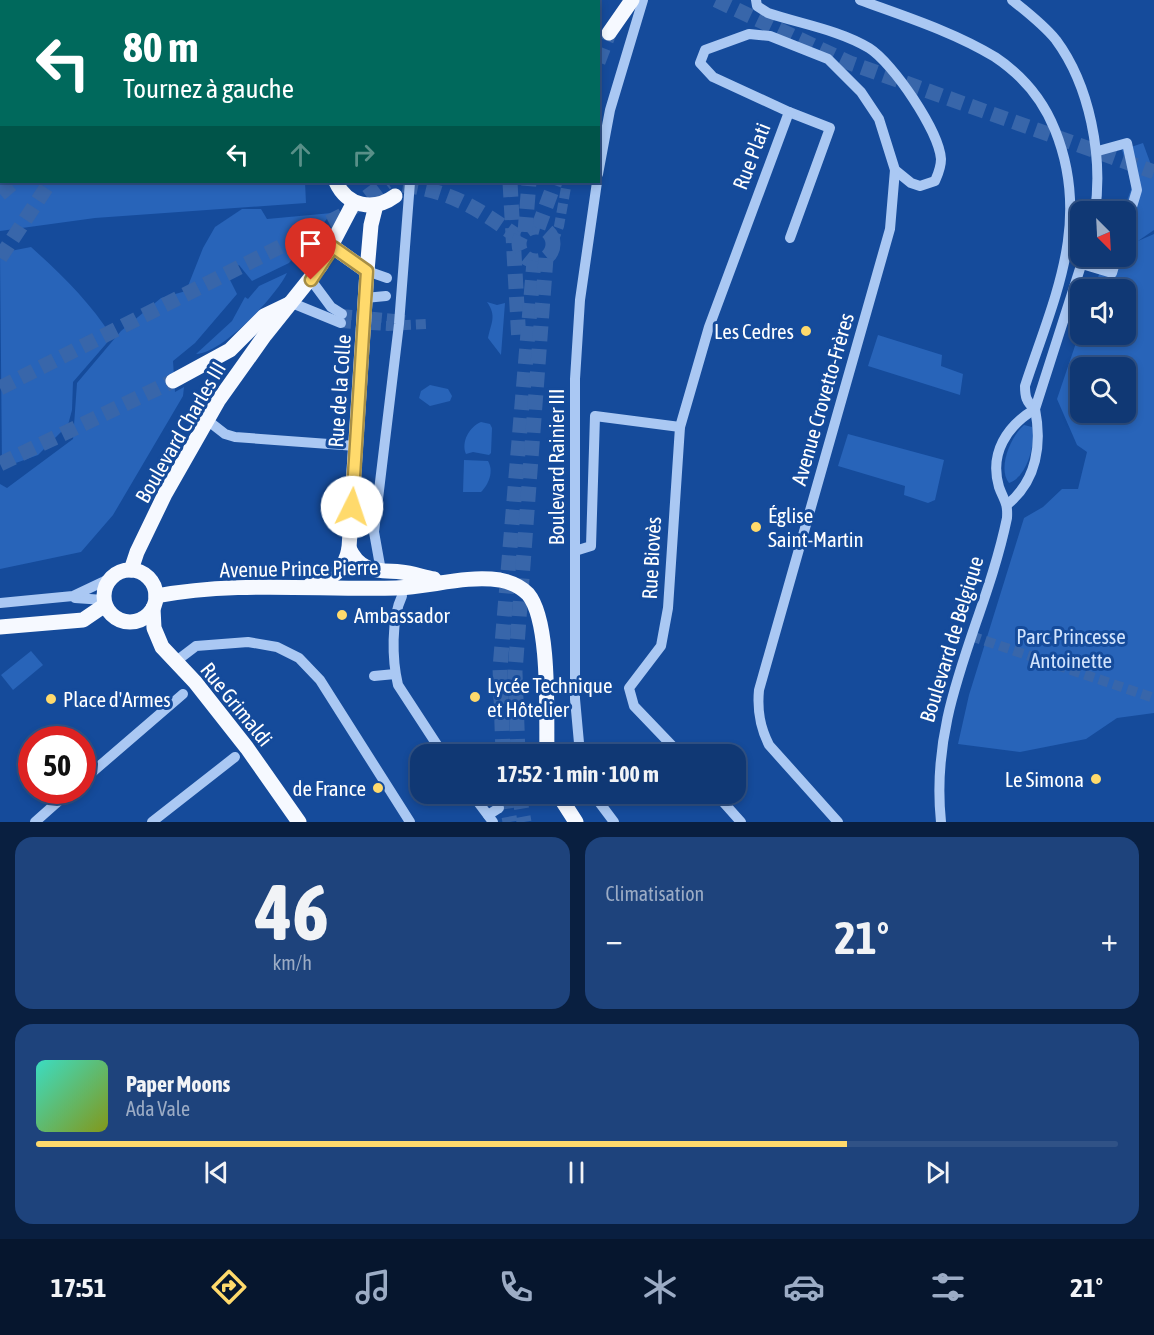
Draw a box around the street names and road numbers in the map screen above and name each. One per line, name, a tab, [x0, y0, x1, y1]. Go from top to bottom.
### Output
street label: Rue Plati	[727, 119, 775, 193]
street label: Avenue Crovetto-Frères	[786, 310, 858, 488]
street label: Rue de la Colle	[323, 334, 355, 448]
street label: Boulevard Charles III	[130, 357, 230, 507]
street label: Boulevard Rainier III	[544, 389, 568, 545]
street label: Rue Biovès	[637, 516, 665, 600]
street label: Boulevard de Belgique	[914, 553, 988, 725]
street label: Avenue Prince Pierre	[219, 555, 379, 581]
street label: Rue Grimaldi	[196, 657, 278, 751]

